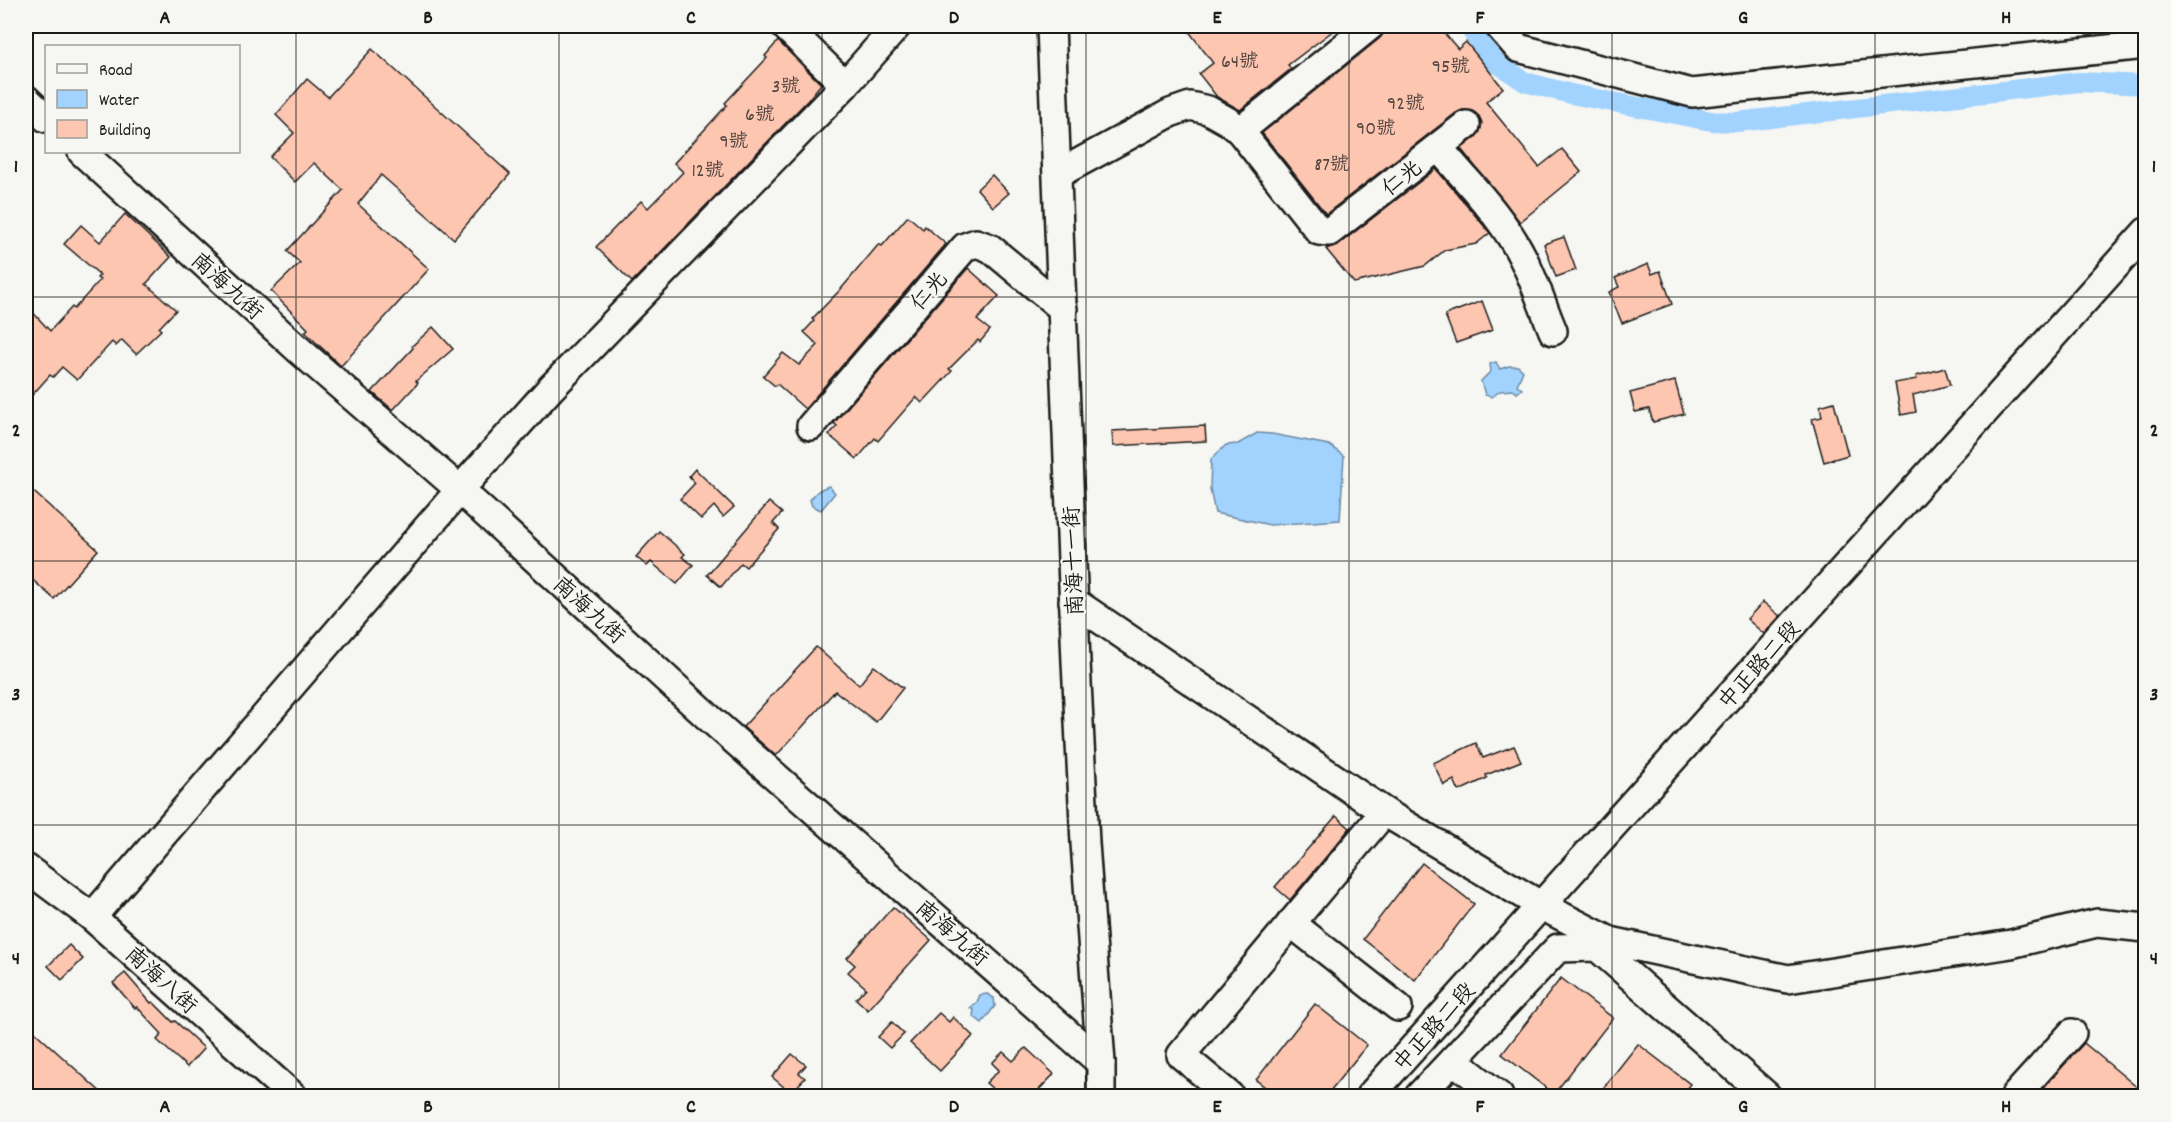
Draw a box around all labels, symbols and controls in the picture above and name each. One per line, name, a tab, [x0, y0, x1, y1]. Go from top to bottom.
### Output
text: A	[160, 5, 171, 33]
text: B	[423, 5, 433, 33]
text: C	[686, 5, 696, 33]
text: D	[949, 5, 960, 33]
text: E	[1212, 5, 1222, 33]
text: F	[1476, 5, 1486, 33]
text: G	[1738, 5, 1748, 33]
text: H	[2001, 5, 2011, 33]
legend	[45, 45, 240, 153]
house number: 64號	[1221, 49, 1259, 77]
house number: 95號	[1432, 54, 1470, 82]
text: Road	[99, 59, 133, 84]
house number: 3號	[772, 74, 800, 102]
text: Water	[99, 89, 139, 114]
house number: 92號	[1387, 91, 1425, 119]
house number: 6號	[745, 102, 775, 130]
house number: 90號	[1356, 116, 1396, 144]
text: Building	[99, 119, 151, 144]
house number: 9號	[719, 129, 749, 157]
house number: 87號	[1314, 152, 1350, 180]
text: 1	[14, 154, 18, 182]
street label: 仁光	[1376, 154, 1430, 206]
text: 1	[2152, 154, 2156, 182]
house number: 12號	[691, 158, 725, 186]
street label: 南海九街	[183, 247, 269, 329]
street label: 仁光	[905, 266, 957, 319]
text: 2	[12, 418, 20, 446]
text: 2	[2150, 418, 2158, 446]
street label: 南海十一街	[1058, 505, 1093, 616]
street label: 南海九街	[545, 571, 631, 653]
street label: 中正路二段	[1712, 615, 1809, 718]
text: 3	[12, 682, 20, 710]
text: 3	[2150, 682, 2158, 710]
street label: 南海九街	[907, 894, 994, 975]
street label: 南海八街	[117, 941, 203, 1023]
text: 4	[12, 946, 20, 974]
text: 4	[2150, 946, 2158, 974]
street label: 中正路二段	[1387, 977, 1484, 1080]
text: A	[160, 1094, 171, 1122]
text: B	[423, 1094, 433, 1122]
text: C	[686, 1094, 696, 1122]
text: D	[949, 1094, 960, 1122]
text: E	[1212, 1094, 1222, 1122]
text: F	[1476, 1094, 1486, 1122]
text: G	[1738, 1094, 1748, 1122]
text: H	[2001, 1094, 2011, 1122]

